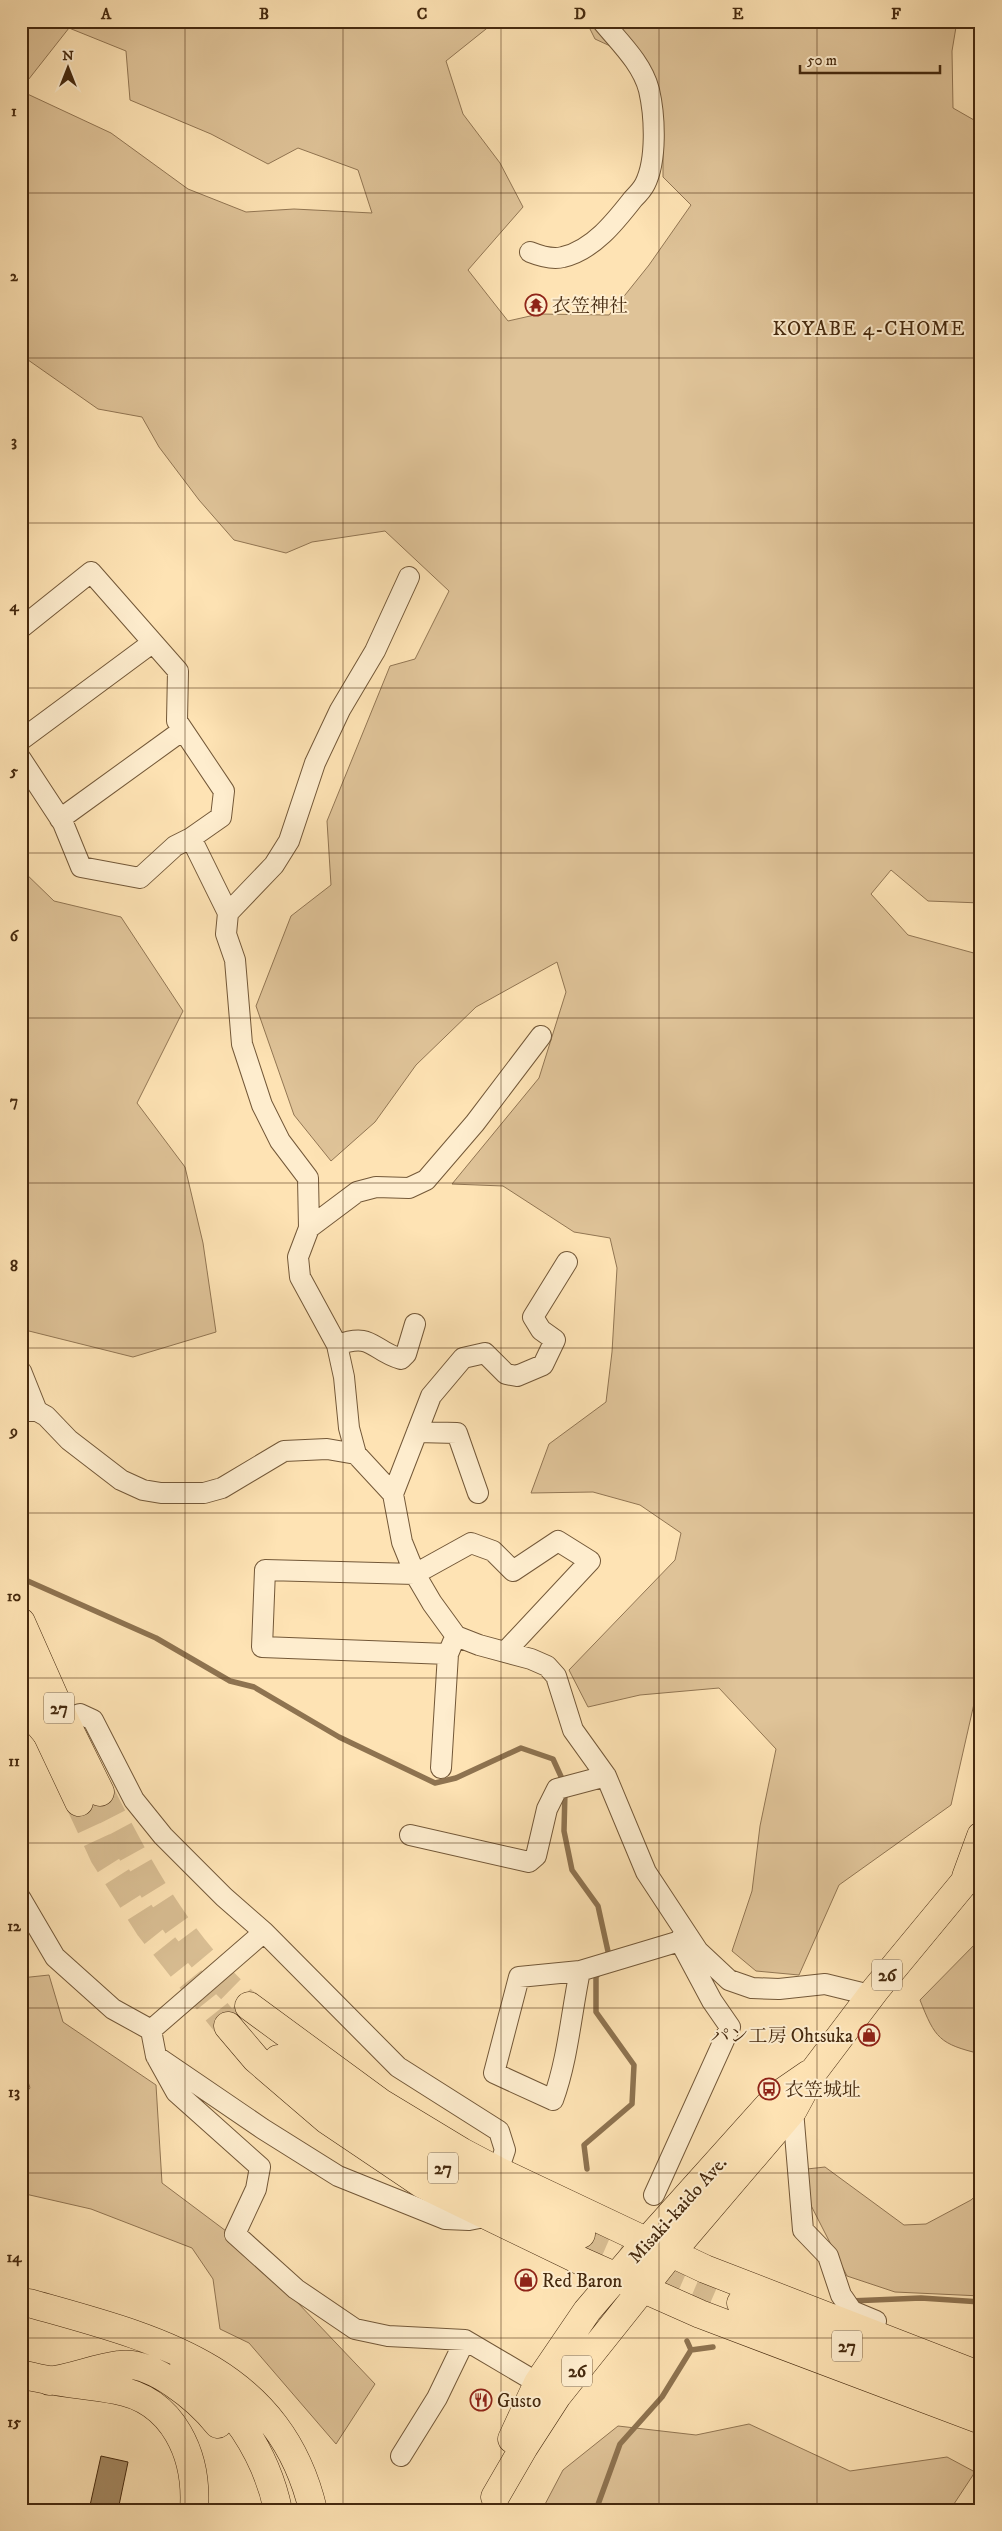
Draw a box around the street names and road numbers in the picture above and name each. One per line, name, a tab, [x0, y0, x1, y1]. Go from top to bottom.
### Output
road number: 27	[44, 1692, 74, 1724]
road number: 26	[872, 1960, 902, 1990]
road number: 27	[428, 2152, 458, 2184]
street label: Misaki-kaido Ave.	[624, 2152, 732, 2268]
road number: 27	[832, 2330, 862, 2362]
road number: 26	[562, 2356, 592, 2386]

